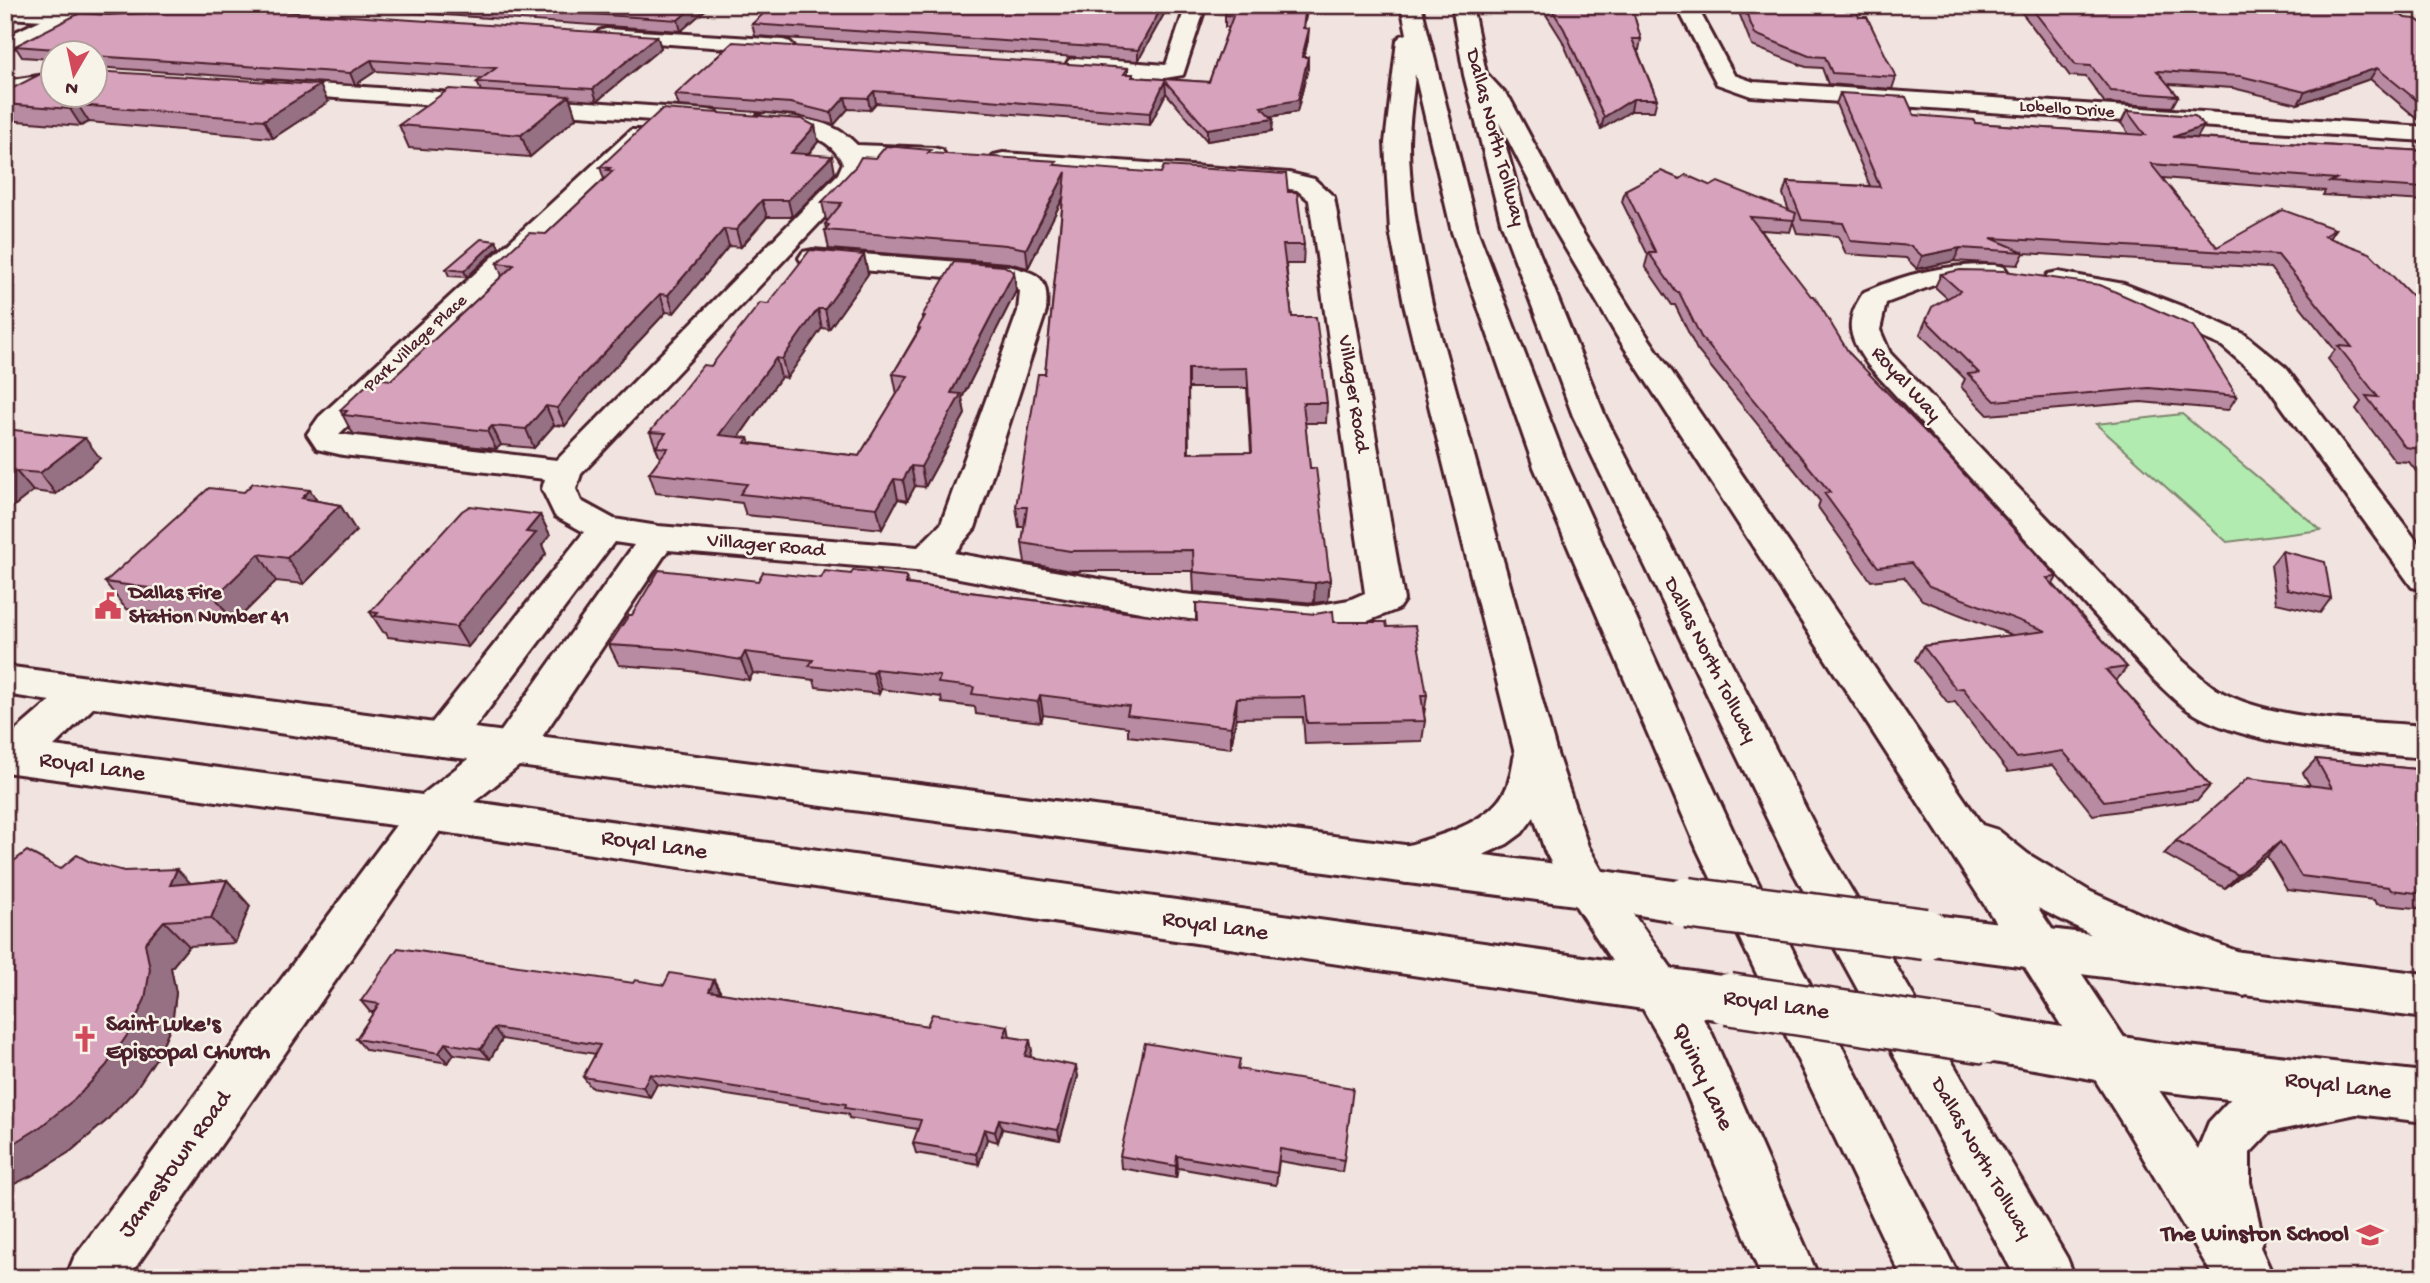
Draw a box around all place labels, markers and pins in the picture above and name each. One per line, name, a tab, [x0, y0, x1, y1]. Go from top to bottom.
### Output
place label: Dallas Fire Station Number 41	[127, 582, 289, 631]
public building icon: Dallas Fire Station Number 41	[93, 591, 123, 621]
place label: Saint Luke's Episcopal Church	[106, 1011, 270, 1068]
church icon: Saint Luke's Episcopal Church	[70, 1024, 100, 1054]
school or university icon: The Winston School	[2355, 1220, 2385, 1250]
place label: The Winston School	[2159, 1221, 2349, 1250]

